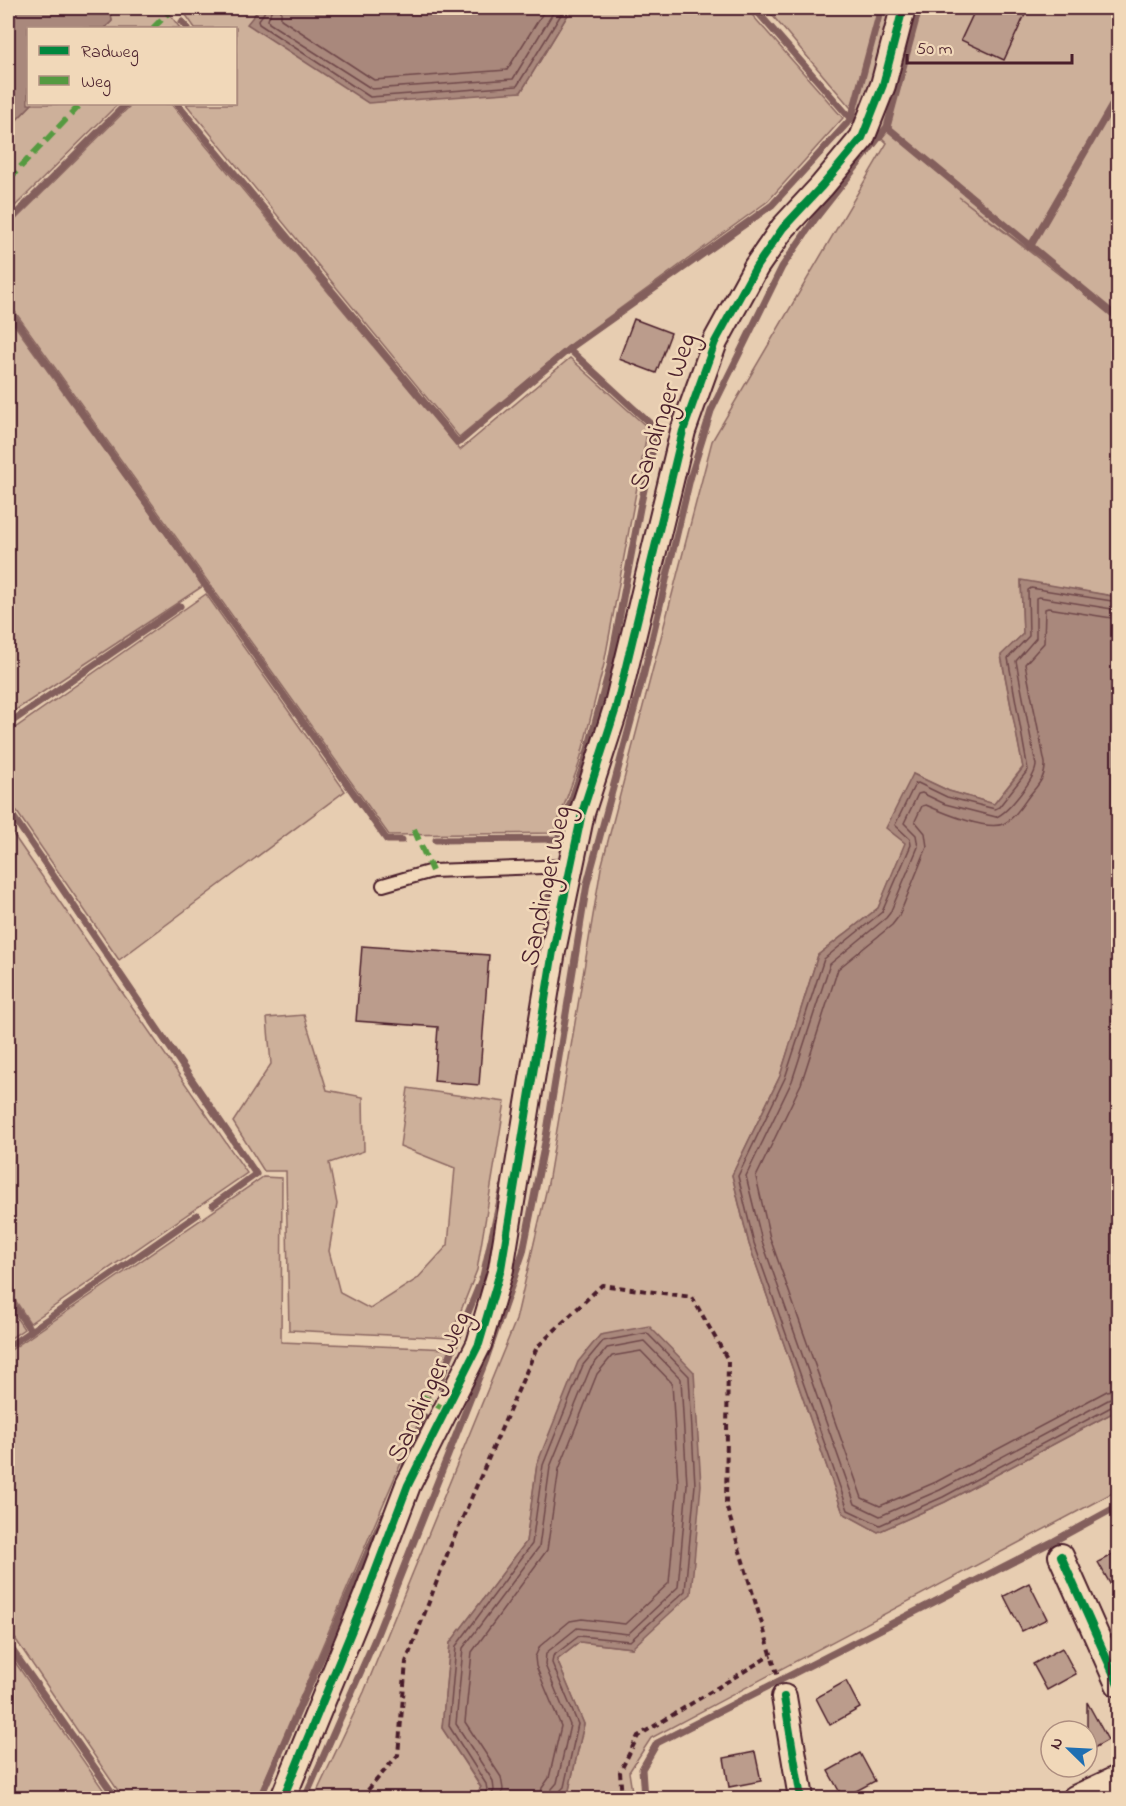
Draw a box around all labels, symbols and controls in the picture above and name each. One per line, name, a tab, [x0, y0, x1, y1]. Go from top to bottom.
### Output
legend	[27, 27, 237, 105]
scale bar	[907, 27, 1072, 65]
text: 50 m	[916, 37, 953, 63]
text: Radweg	[81, 40, 139, 67]
text: Weg	[81, 70, 111, 97]
street label: Sandinger Weg	[620, 328, 708, 496]
street label: Sandinger Weg	[511, 802, 583, 970]
street label: Sandinger Weg	[378, 1305, 482, 1469]
north arrow	[1039, 1719, 1099, 1779]
text: N	[1044, 1734, 1070, 1754]

